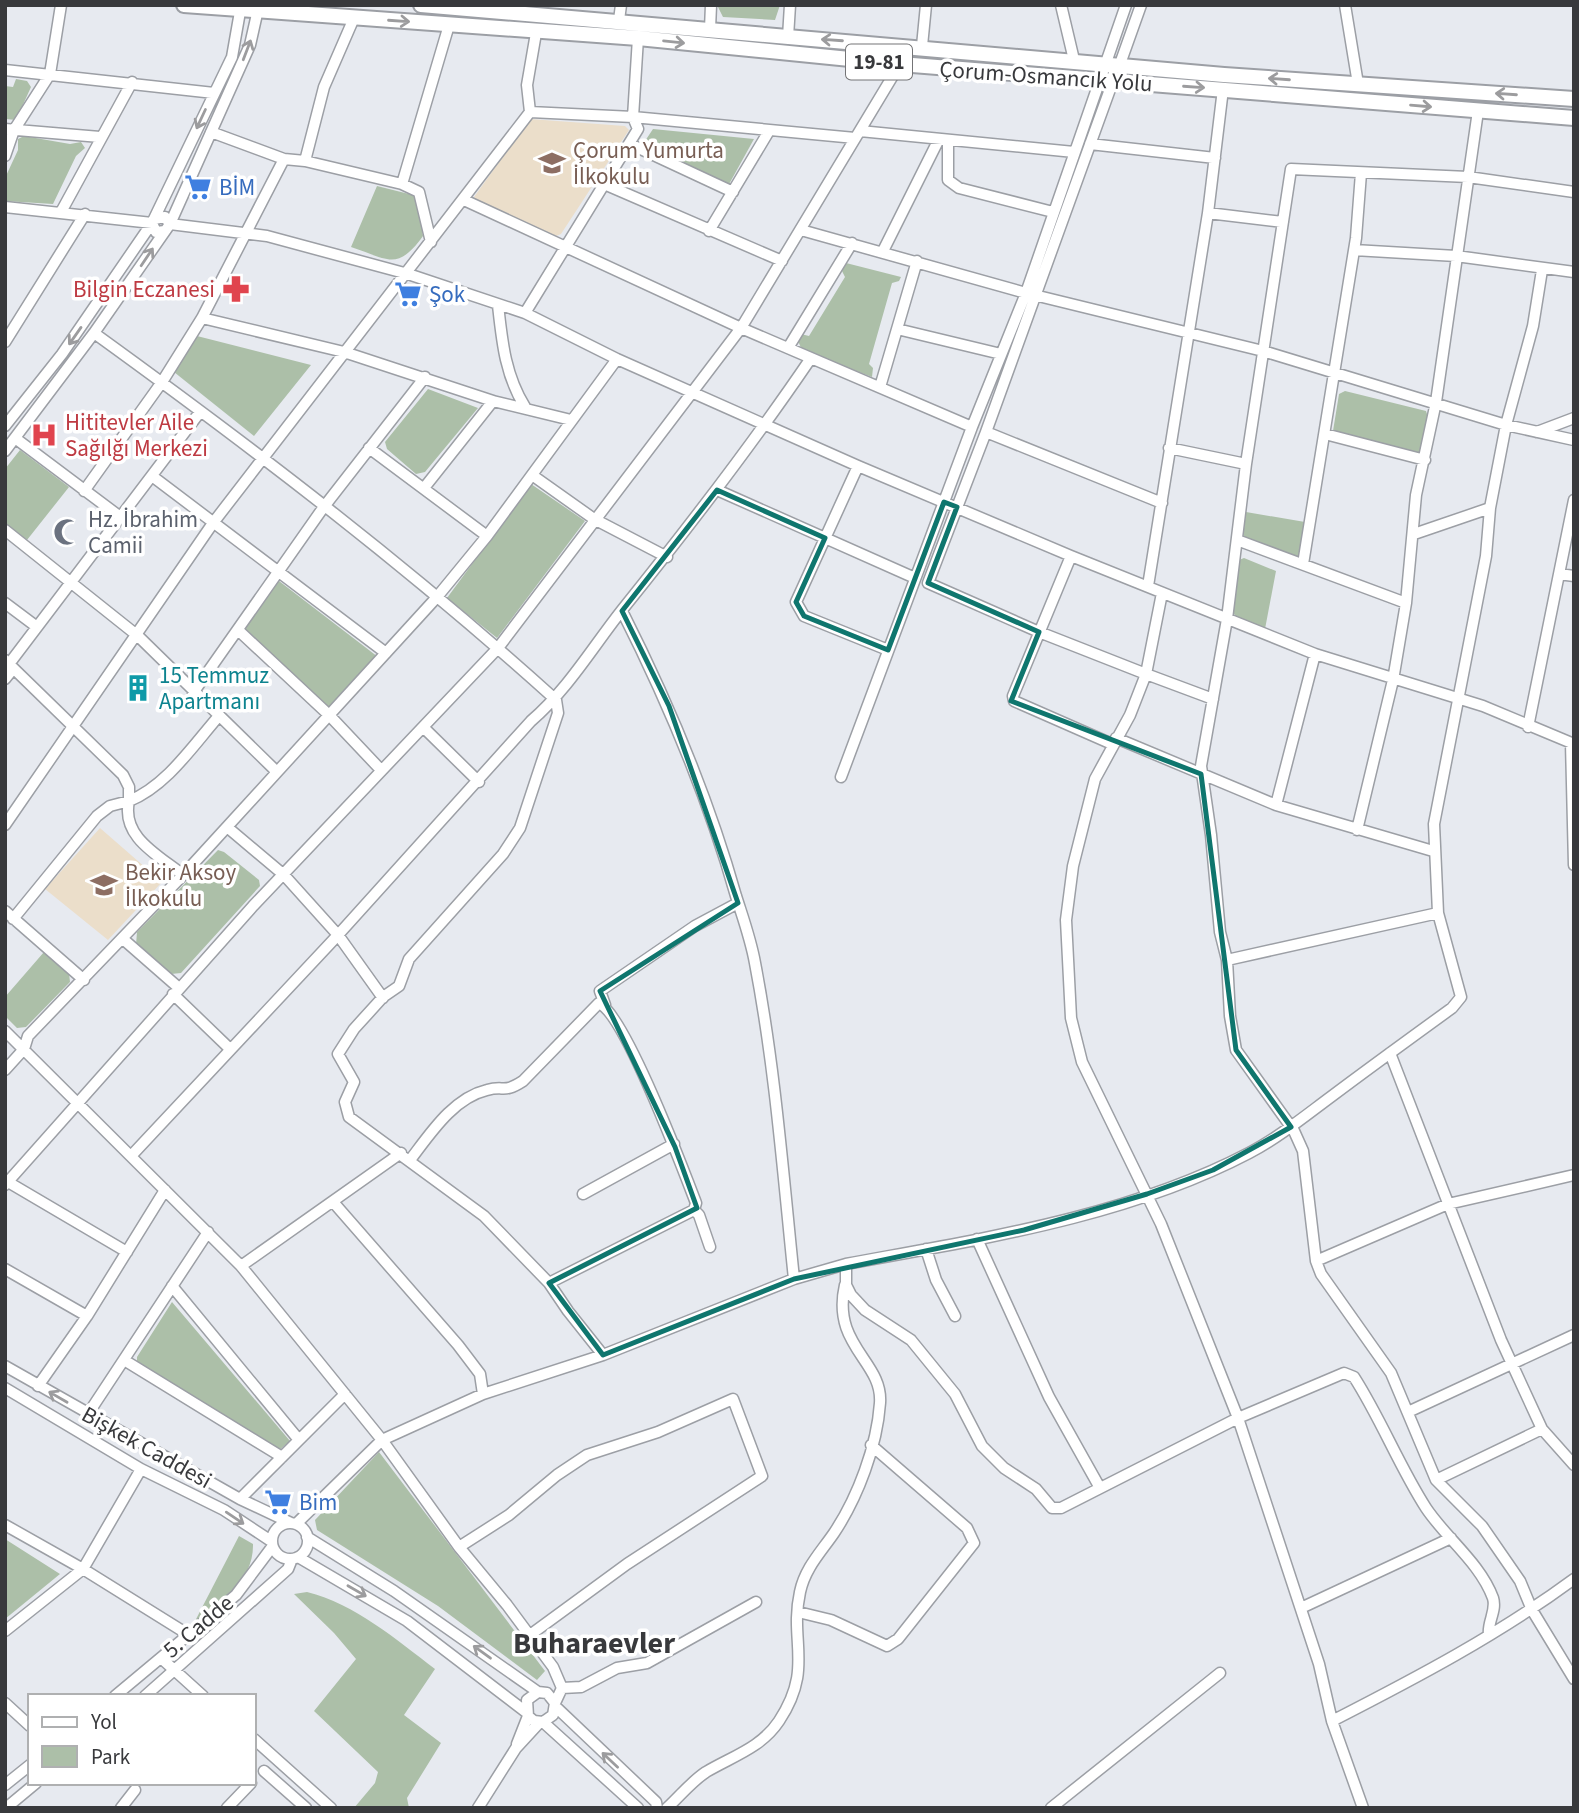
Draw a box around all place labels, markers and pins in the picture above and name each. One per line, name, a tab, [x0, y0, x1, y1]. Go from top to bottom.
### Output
place label: Çorum Yumurta İlkokulu	[573, 134, 724, 193]
school or university icon: Çorum Yumurta İlkokulu	[537, 148, 567, 178]
place label: BİM	[219, 171, 255, 204]
supermarket icon: BİM	[183, 172, 213, 202]
place label: Bilgin Eczanesi	[73, 273, 215, 306]
pharmacy icon: Bilgin Eczanesi	[221, 274, 251, 304]
place label: Şok	[429, 278, 466, 311]
supermarket icon: Şok	[393, 279, 423, 309]
place label: Hititevler Aile Sağılğı Merkezi	[65, 406, 208, 465]
hospital icon: Hititevler Aile Sağılğı Merkezi	[29, 420, 59, 450]
place label: Hz. İbrahim Camii	[88, 503, 198, 562]
mosque icon: Hz. İbrahim Camii	[52, 517, 82, 547]
place label: 15 Temmuz Apartmanı	[159, 659, 269, 718]
building icon: 15 Temmuz Apartmanı	[123, 673, 153, 703]
place label: Bekir Aksoy İlkokulu	[125, 856, 236, 915]
school or university icon: Bekir Aksoy İlkokulu	[89, 870, 119, 900]
place label: Bim	[299, 1486, 337, 1519]
supermarket icon: Bim	[263, 1487, 293, 1517]

